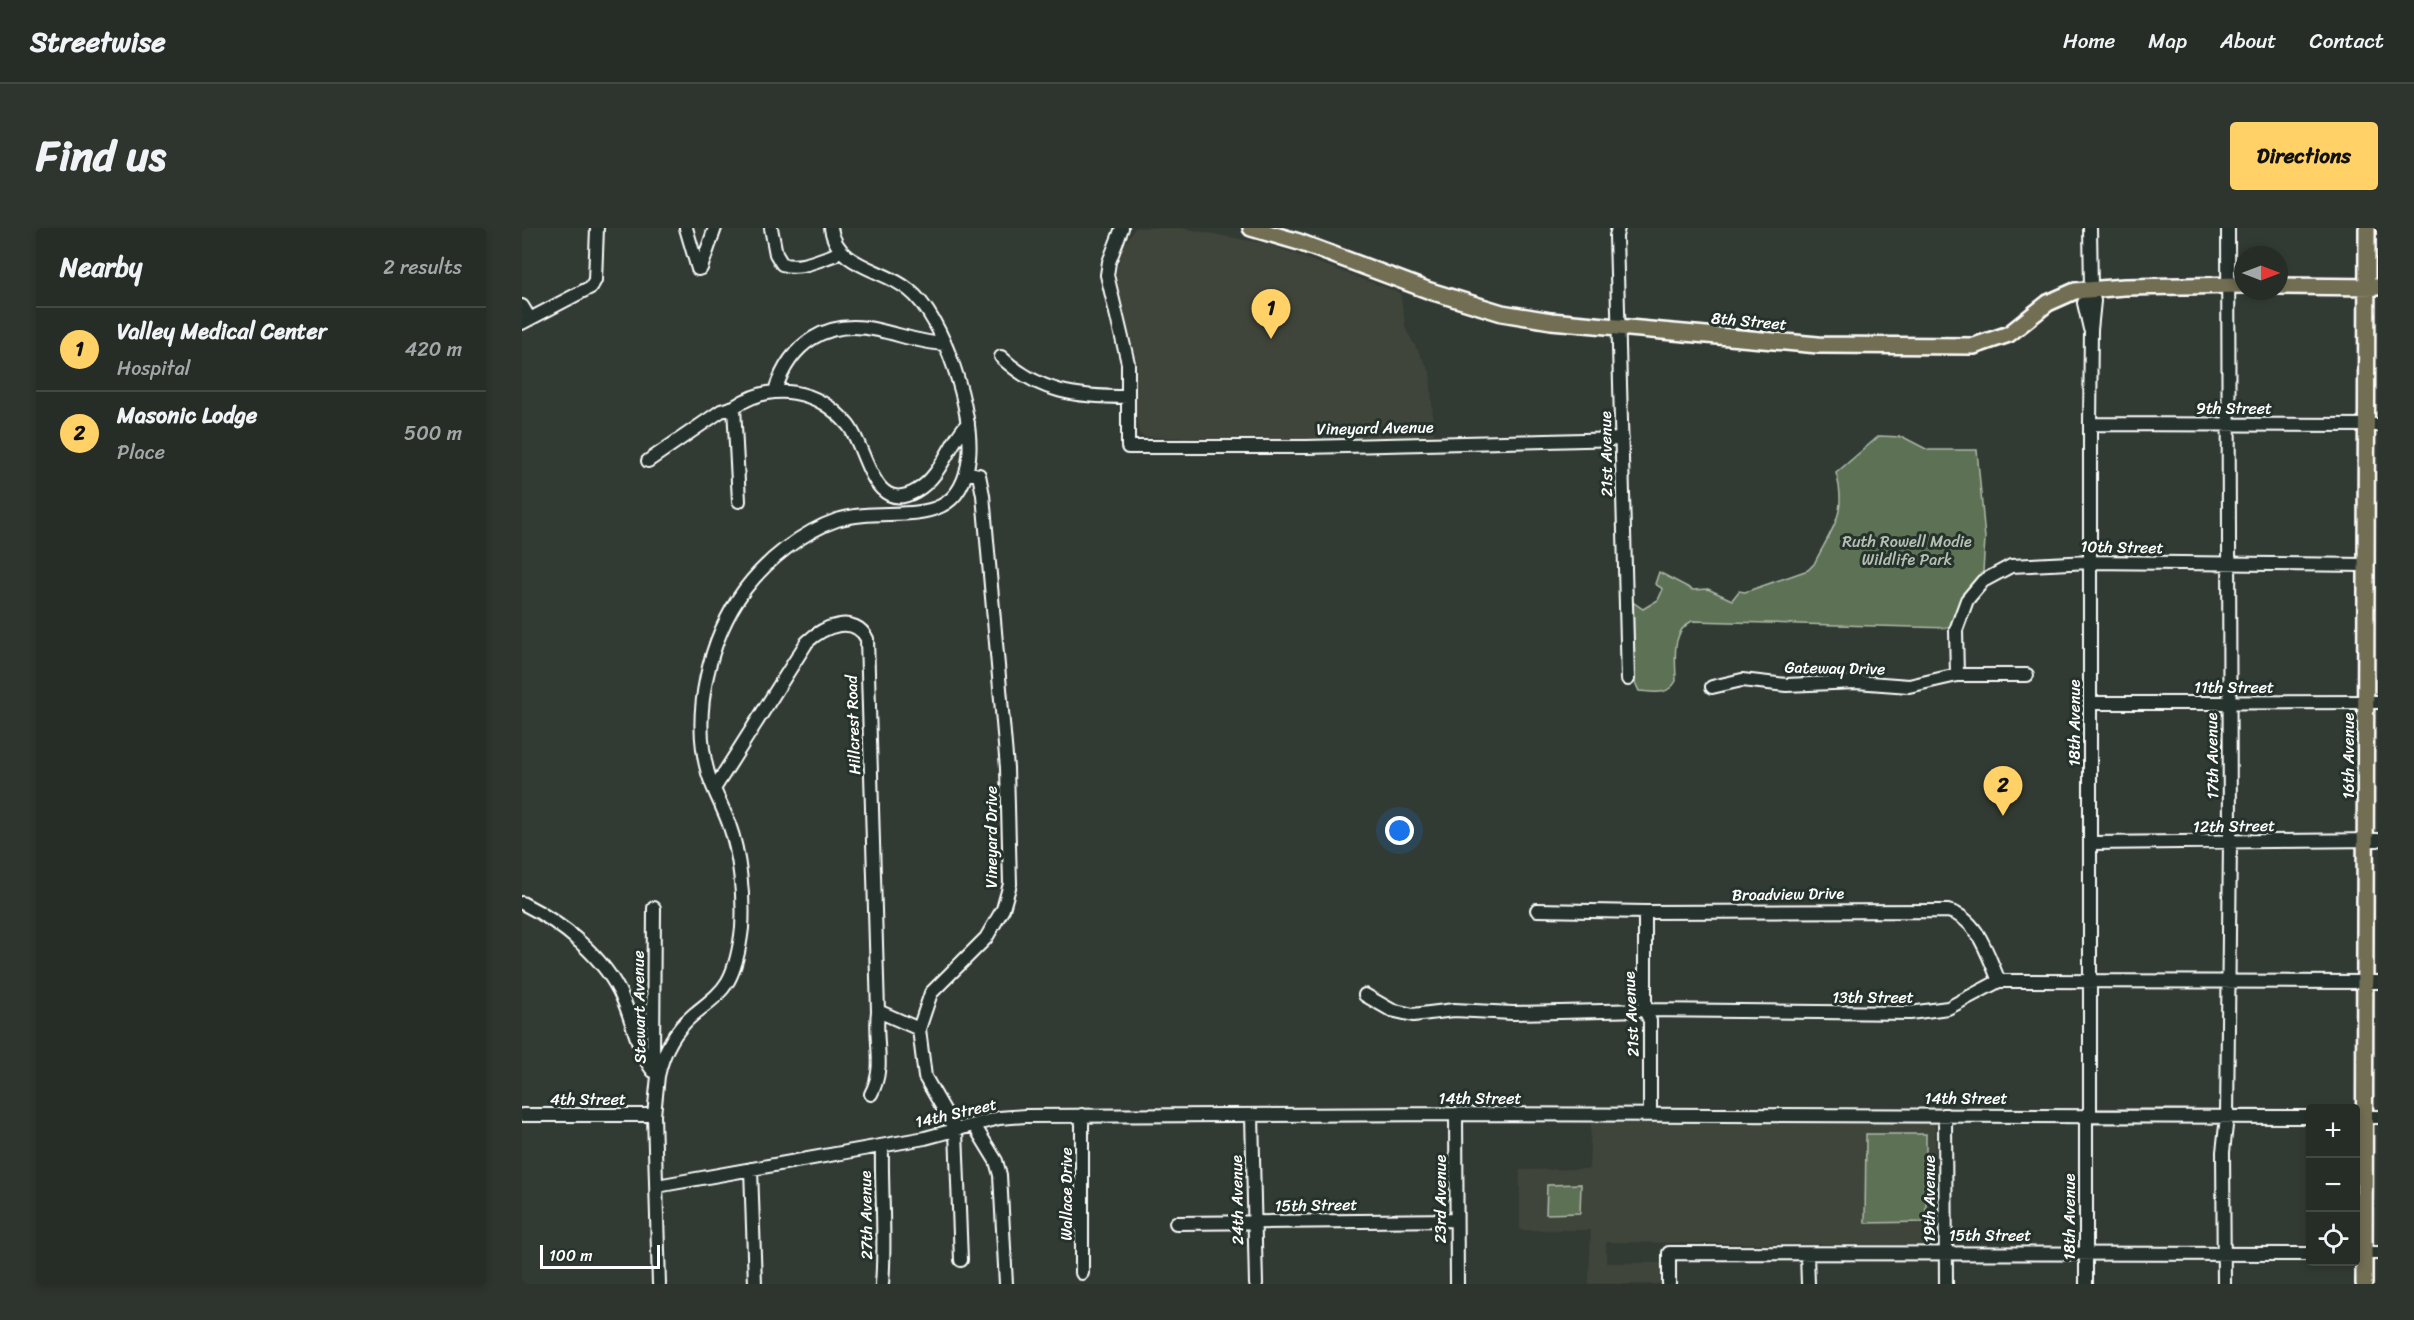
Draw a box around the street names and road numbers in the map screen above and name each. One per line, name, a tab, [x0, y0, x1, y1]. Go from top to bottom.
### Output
street label: 8th Street	[1710, 303, 1788, 339]
street label: 9th Street	[2196, 394, 2272, 423]
street label: 21st Avenue	[1591, 411, 1621, 497]
street label: Vineyard Avenue	[1316, 412, 1434, 444]
street label: 10th Street	[2080, 532, 2164, 562]
street label: Gateway Drive	[1784, 653, 1886, 683]
street label: Hillcrest Road	[837, 673, 869, 775]
street label: 11th Street	[2194, 673, 2274, 702]
street label: 18th Avenue	[2060, 679, 2089, 767]
street label: 17th Avenue	[2197, 712, 2227, 800]
street label: 16th Avenue	[2334, 712, 2363, 799]
street label: Vineyard Drive	[977, 786, 1006, 888]
street label: 12th Street	[2193, 811, 2275, 841]
street label: Broadview Drive	[1732, 879, 1845, 909]
street label: Stewart Avenue	[624, 950, 654, 1064]
street label: 21st Avenue	[1614, 970, 1648, 1058]
street label: 13th Street	[1832, 983, 1914, 1012]
street label: 14th Street	[1439, 1084, 1521, 1113]
street label: 14th Street	[1925, 1084, 2007, 1113]
street label: 4th Street	[550, 1085, 626, 1114]
street label: 14th Street	[912, 1090, 1000, 1136]
street label: Wallace Drive	[1052, 1147, 1081, 1241]
street label: 24th Avenue	[1222, 1155, 1252, 1245]
street label: 23rd Avenue	[1426, 1155, 1455, 1243]
street label: 19th Avenue	[1915, 1155, 1944, 1243]
street label: 27th Avenue	[851, 1170, 881, 1260]
street label: 18th Avenue	[2055, 1173, 2084, 1261]
street label: 15th Street	[1274, 1190, 1358, 1220]
street label: 15th Street	[1949, 1221, 2031, 1250]

